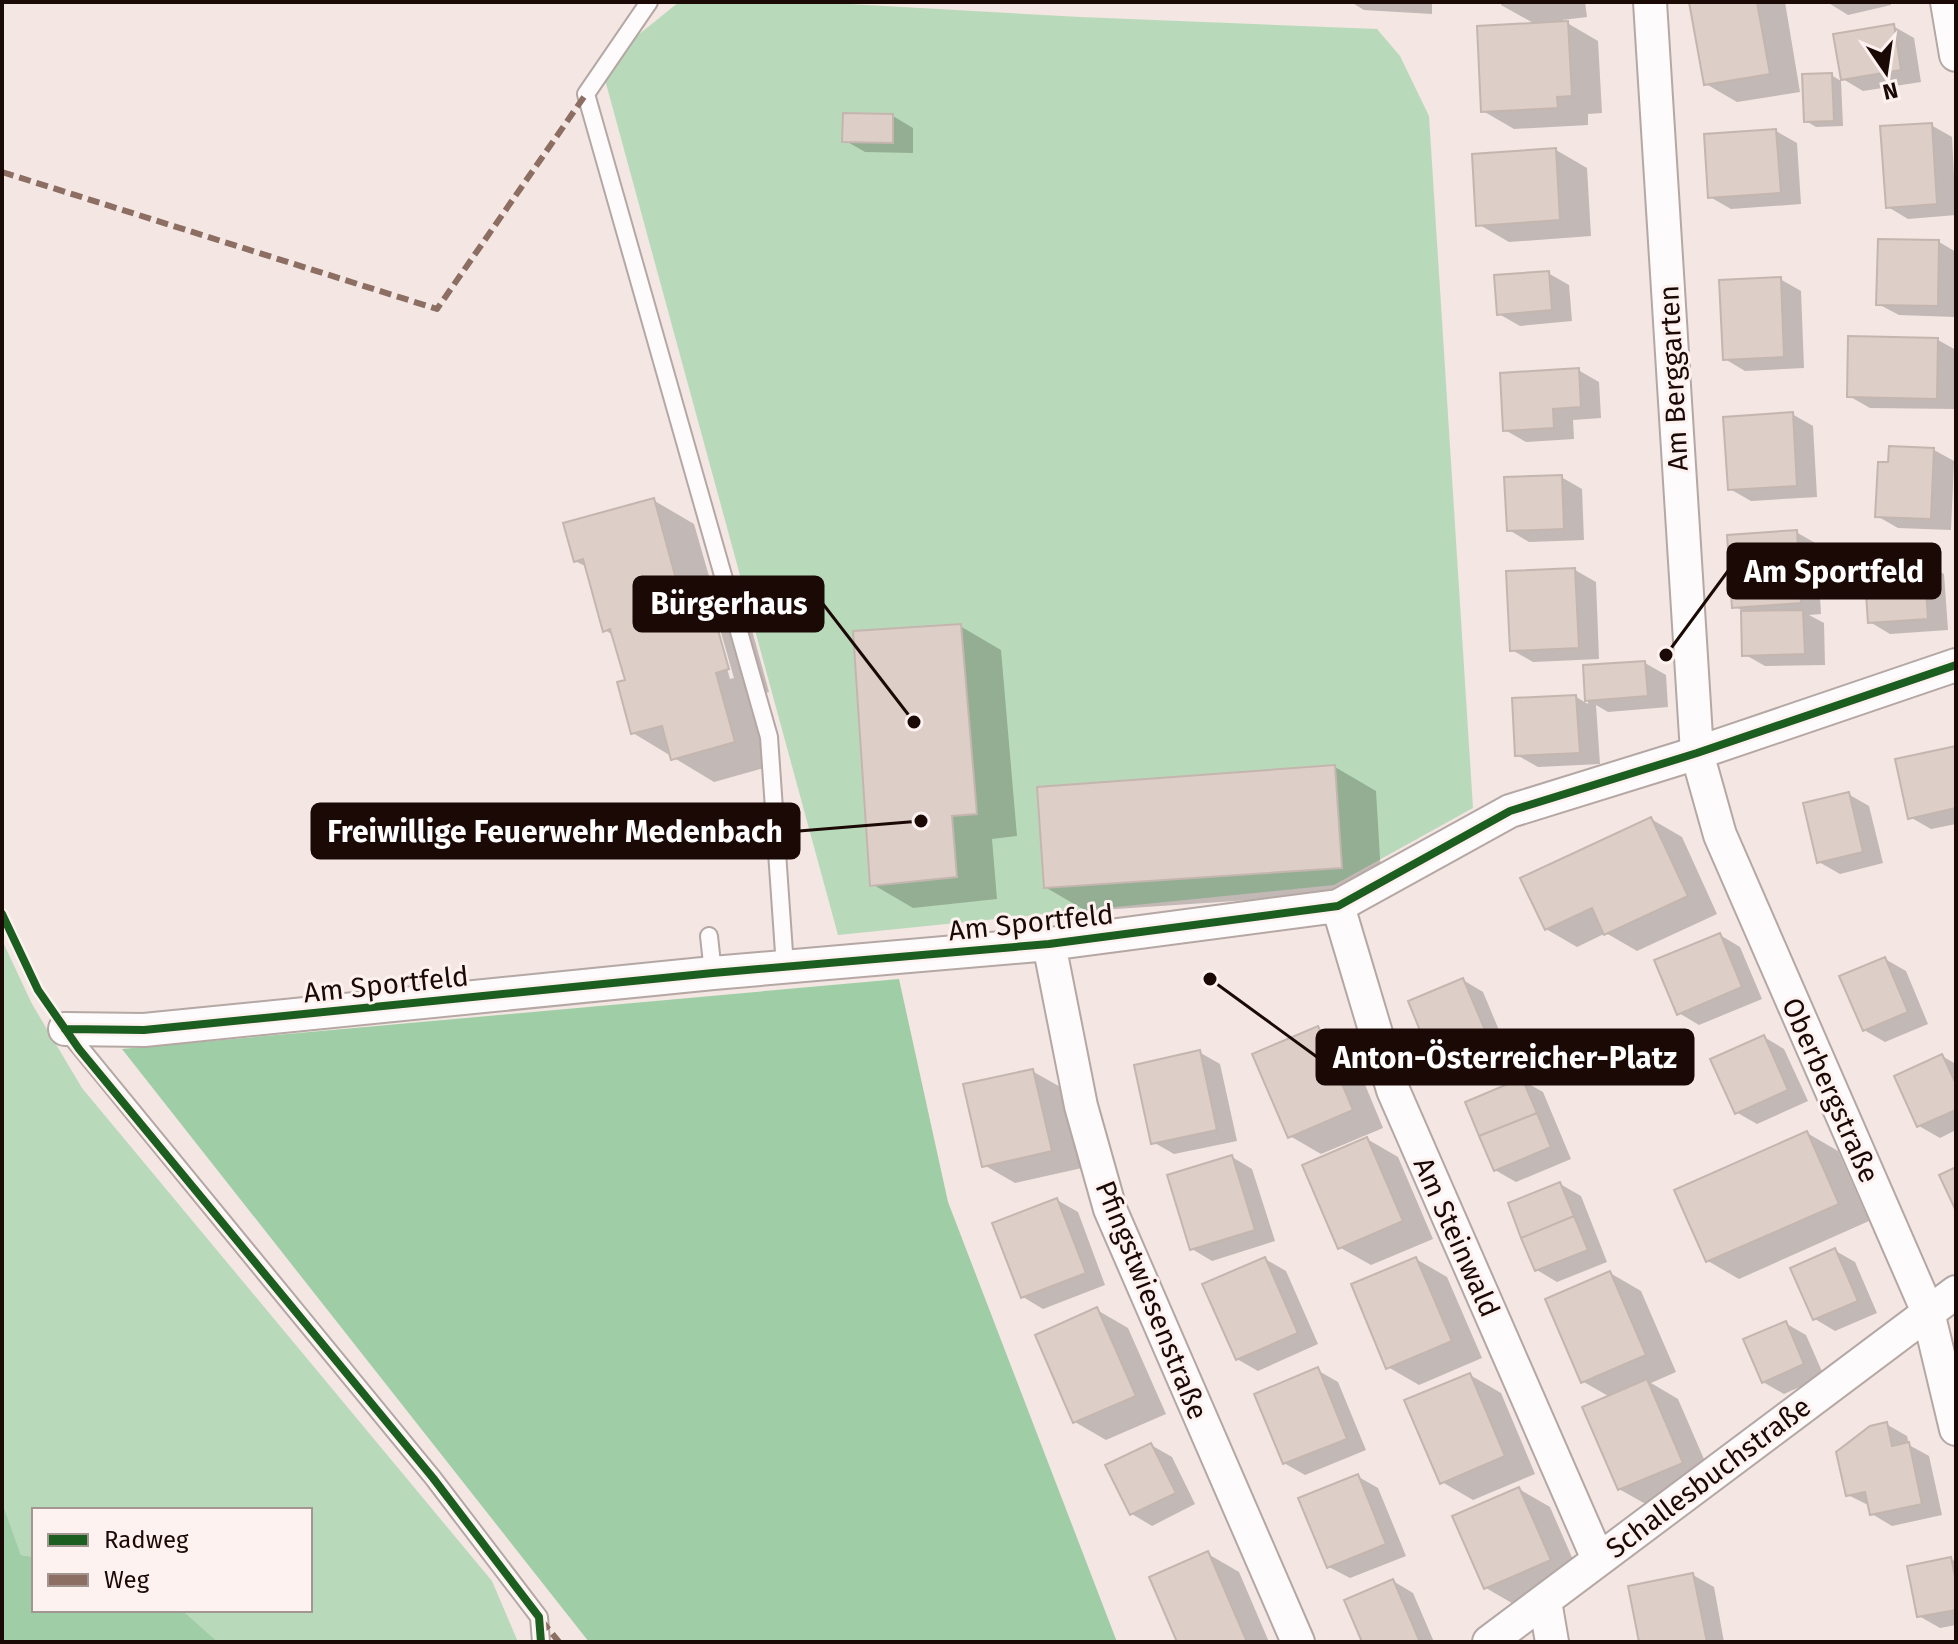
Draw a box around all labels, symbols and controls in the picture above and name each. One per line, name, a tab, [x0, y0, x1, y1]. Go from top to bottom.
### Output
north arrow	[1846, 32, 1926, 112]
text: N	[1880, 76, 1901, 106]
street label: Am Berggarten	[1652, 284, 1695, 472]
callout: Am Sportfeld	[1728, 544, 1940, 598]
text: Am Sportfeld	[1743, 554, 1924, 590]
callout: Bürgerhaus	[634, 577, 823, 631]
text: Bürgerhaus	[650, 586, 808, 622]
callout: Freiwillige Feuerwehr Medenbach	[312, 804, 799, 858]
text: Freiwillige Feuerwehr Medenbach	[327, 814, 783, 850]
street label: Am Sportfeld	[947, 897, 1115, 948]
street label: Am Sportfeld	[302, 959, 470, 1010]
street label: Oberbergstraße	[1775, 993, 1886, 1188]
callout: Anton-Österreicher-Platz	[1317, 1030, 1693, 1084]
text: Anton-Österreicher-Platz	[1332, 1039, 1677, 1076]
street label: Am Steinwald	[1407, 1152, 1506, 1322]
street label: Pfingstwiesenstraße	[1089, 1176, 1214, 1424]
street label: Schallesbuchstraße	[1600, 1390, 1817, 1565]
legend	[32, 1508, 312, 1612]
text: Radweg	[104, 1526, 189, 1554]
text: Weg	[104, 1566, 150, 1594]

